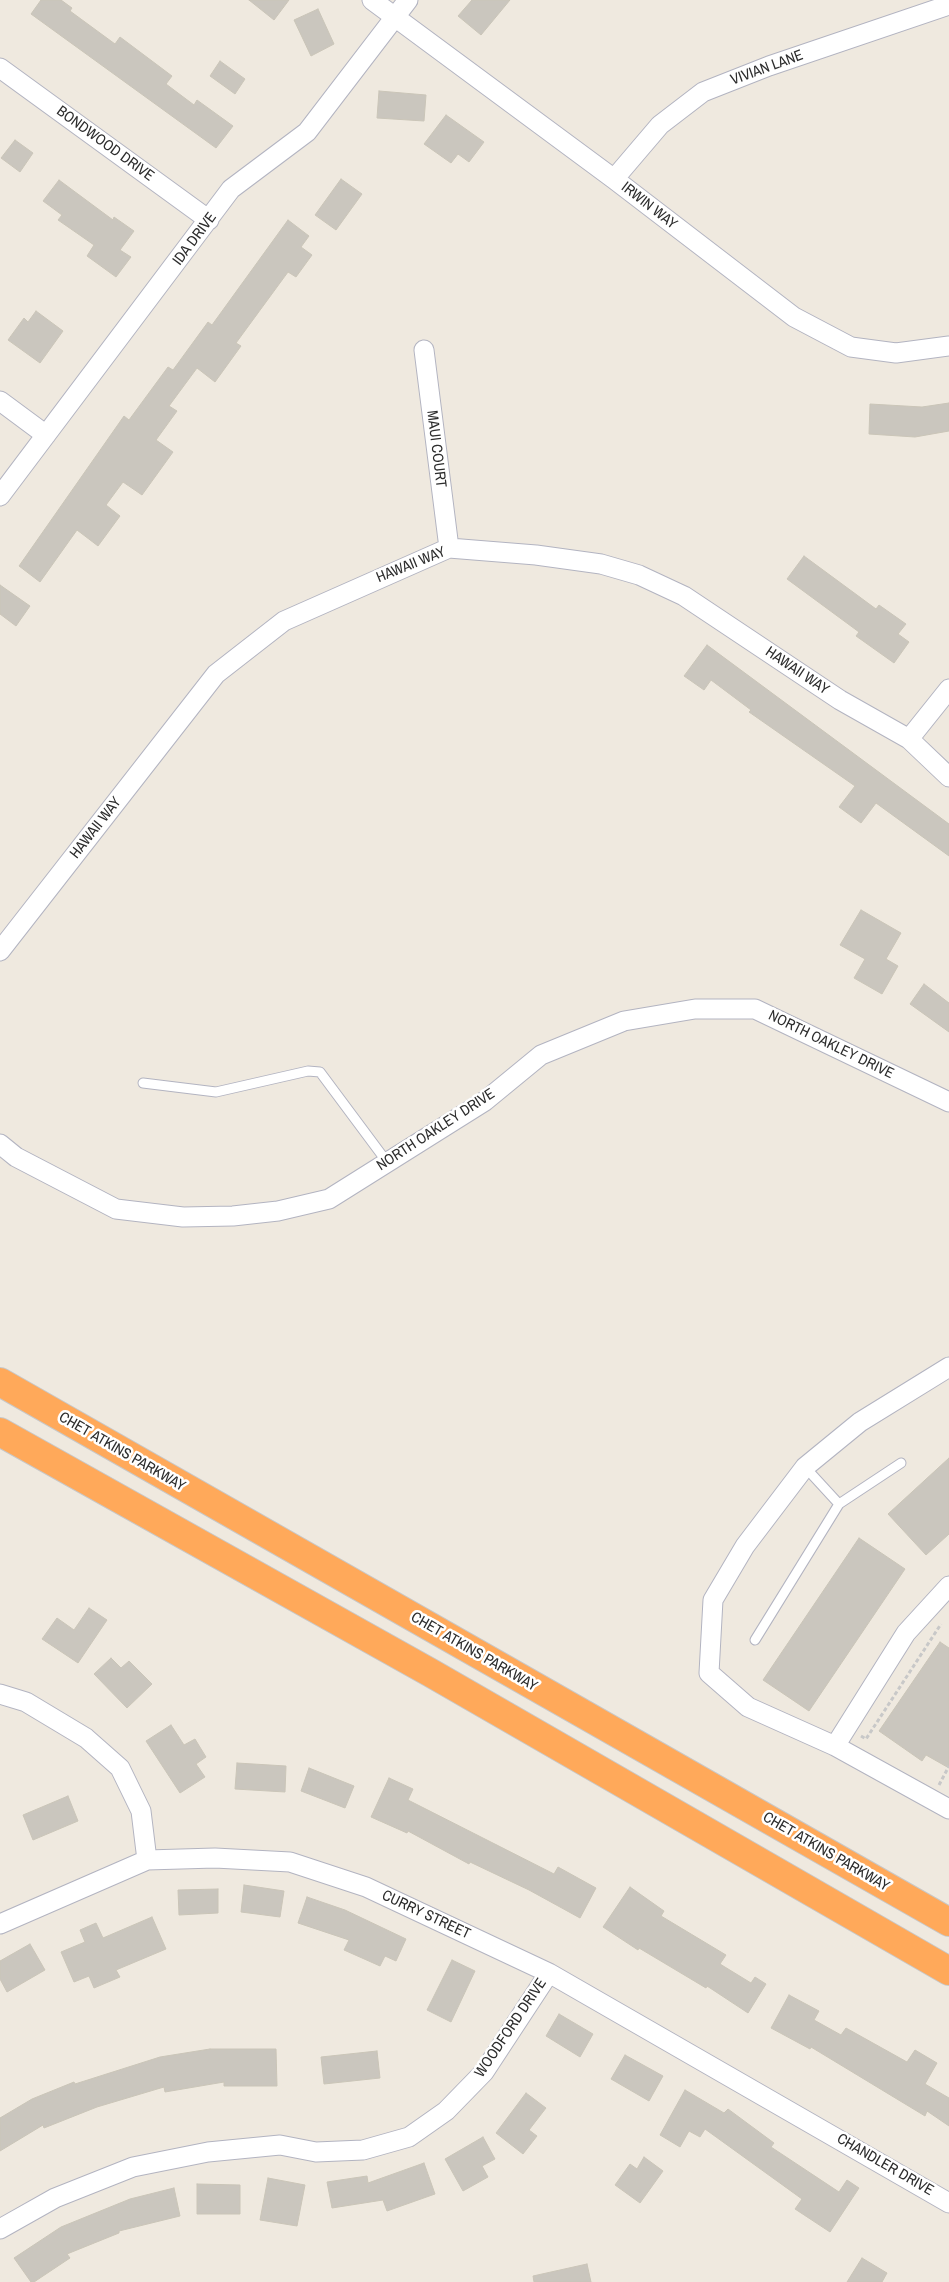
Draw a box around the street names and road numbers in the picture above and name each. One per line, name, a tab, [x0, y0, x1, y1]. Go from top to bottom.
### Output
street label: VIVIAN LANE	[728, 47, 806, 89]
street label: BONDWOOD DRIVE	[53, 103, 157, 185]
street label: IRWIN WAY	[617, 179, 681, 233]
street label: IDA DRIVE	[169, 209, 221, 269]
street label: MAUI COURT	[422, 409, 450, 489]
street label: HAWAII WAY	[374, 543, 448, 587]
street label: HAWAII WAY	[762, 643, 832, 699]
street label: HAWAII WAY	[66, 794, 126, 862]
street label: NORTH OAKLEY DRIVE	[765, 1007, 897, 1083]
street label: NORTH OAKLEY DRIVE	[374, 1085, 498, 1175]
street label: CHET ATKINS PARKWAY	[56, 1408, 188, 1496]
street label: CHET ATKINS PARKWAY	[408, 1608, 540, 1696]
street label: CHET ATKINS PARKWAY	[760, 1808, 892, 1896]
street label: CURRY STREET	[379, 1887, 473, 1943]
street label: WOODFORD DRIVE	[471, 1975, 551, 2081]
street label: CHANDLER DRIVE	[833, 2130, 937, 2200]

